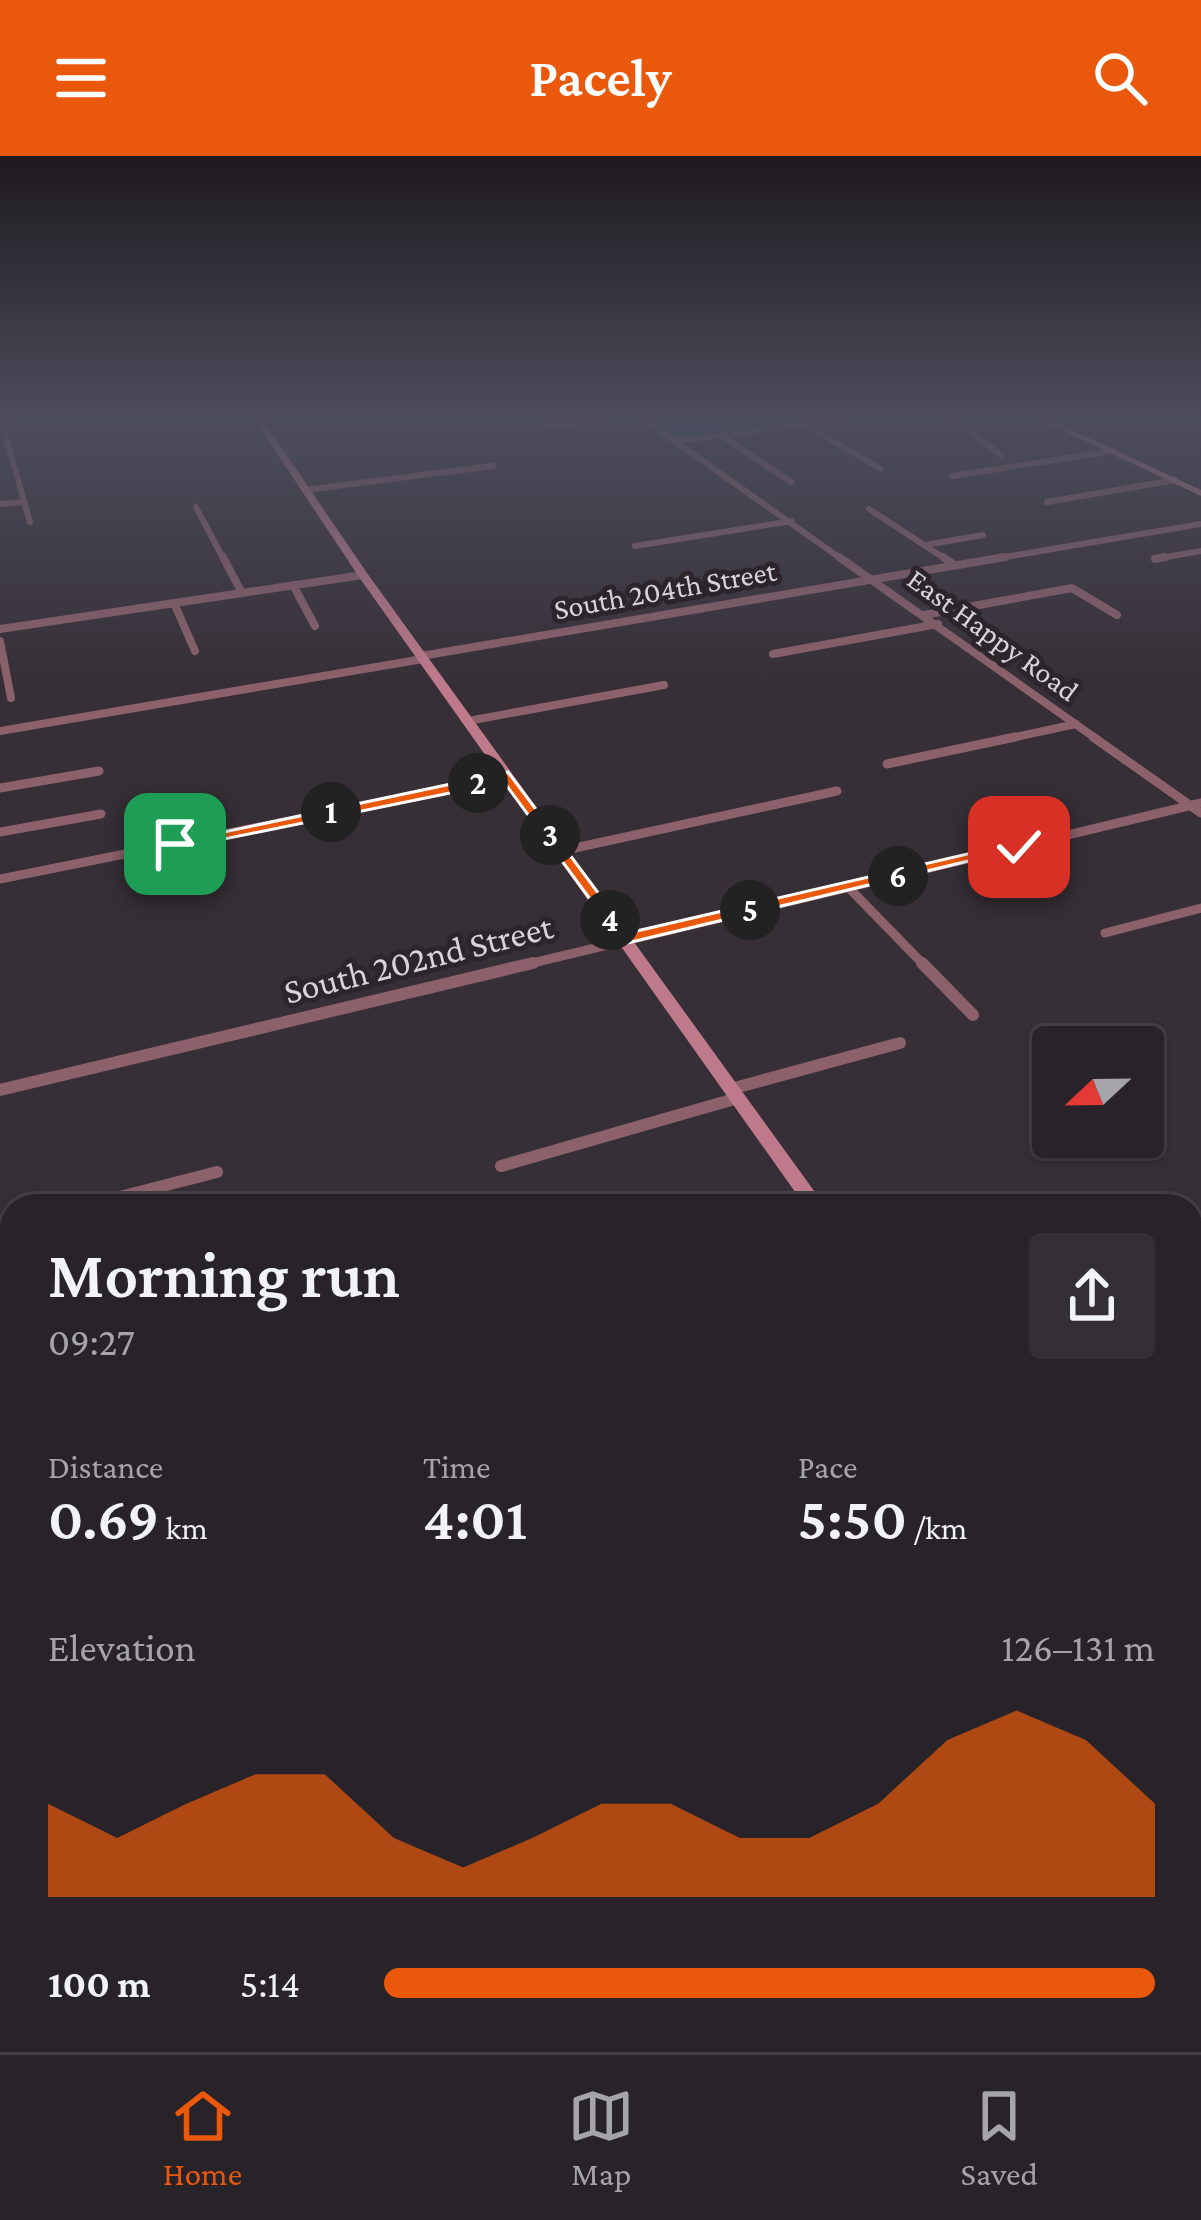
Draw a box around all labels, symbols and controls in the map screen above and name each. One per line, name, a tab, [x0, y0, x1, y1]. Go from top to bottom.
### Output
icon: menu	[48, 45, 114, 111]
icon: search	[1087, 45, 1153, 111]
text: Pacely	[529, 48, 672, 108]
street label: South 204th Street	[551, 554, 780, 625]
street label: East Happy Road	[901, 562, 1085, 708]
pin: 2	[448, 753, 508, 813]
text: 2	[470, 764, 486, 801]
pin: 1	[301, 782, 361, 842]
pin	[124, 793, 226, 895]
text: 1	[325, 793, 337, 830]
pin	[968, 796, 1070, 898]
pin: 3	[520, 805, 580, 865]
icon: arrive	[142, 811, 208, 877]
icon: check	[986, 814, 1052, 880]
text: 3	[542, 816, 558, 853]
pin: 6	[868, 846, 928, 906]
text: 6	[889, 857, 907, 894]
pin: 5	[720, 880, 780, 940]
pin: 4	[580, 890, 640, 950]
text: 5	[742, 891, 758, 928]
text: 4	[601, 901, 619, 938]
street label: South 202nd Street	[280, 906, 558, 1012]
north arrow	[1032, 1026, 1164, 1158]
map controls	[1032, 1026, 1164, 1158]
button: share	[1029, 1233, 1155, 1359]
text: Morning run	[48, 1238, 400, 1311]
text: 09:27	[48, 1320, 135, 1363]
text: Distance	[48, 1448, 163, 1485]
text: Time	[423, 1448, 491, 1485]
text: Pace	[798, 1448, 857, 1485]
text: 0.69	[48, 1485, 159, 1552]
text: 4:01	[423, 1485, 527, 1552]
text: 5:50	[798, 1485, 907, 1552]
text: km	[159, 1509, 208, 1546]
text: /km	[907, 1509, 967, 1546]
text: Elevation	[48, 1626, 196, 1669]
text: 126–131 m	[1002, 1626, 1155, 1669]
text: 100 m	[48, 1962, 151, 2005]
text: 5:14	[240, 1962, 300, 2005]
tab: Home	[163, 2083, 242, 2192]
tab: Map	[568, 2083, 634, 2192]
tab: Saved	[961, 2083, 1038, 2192]

